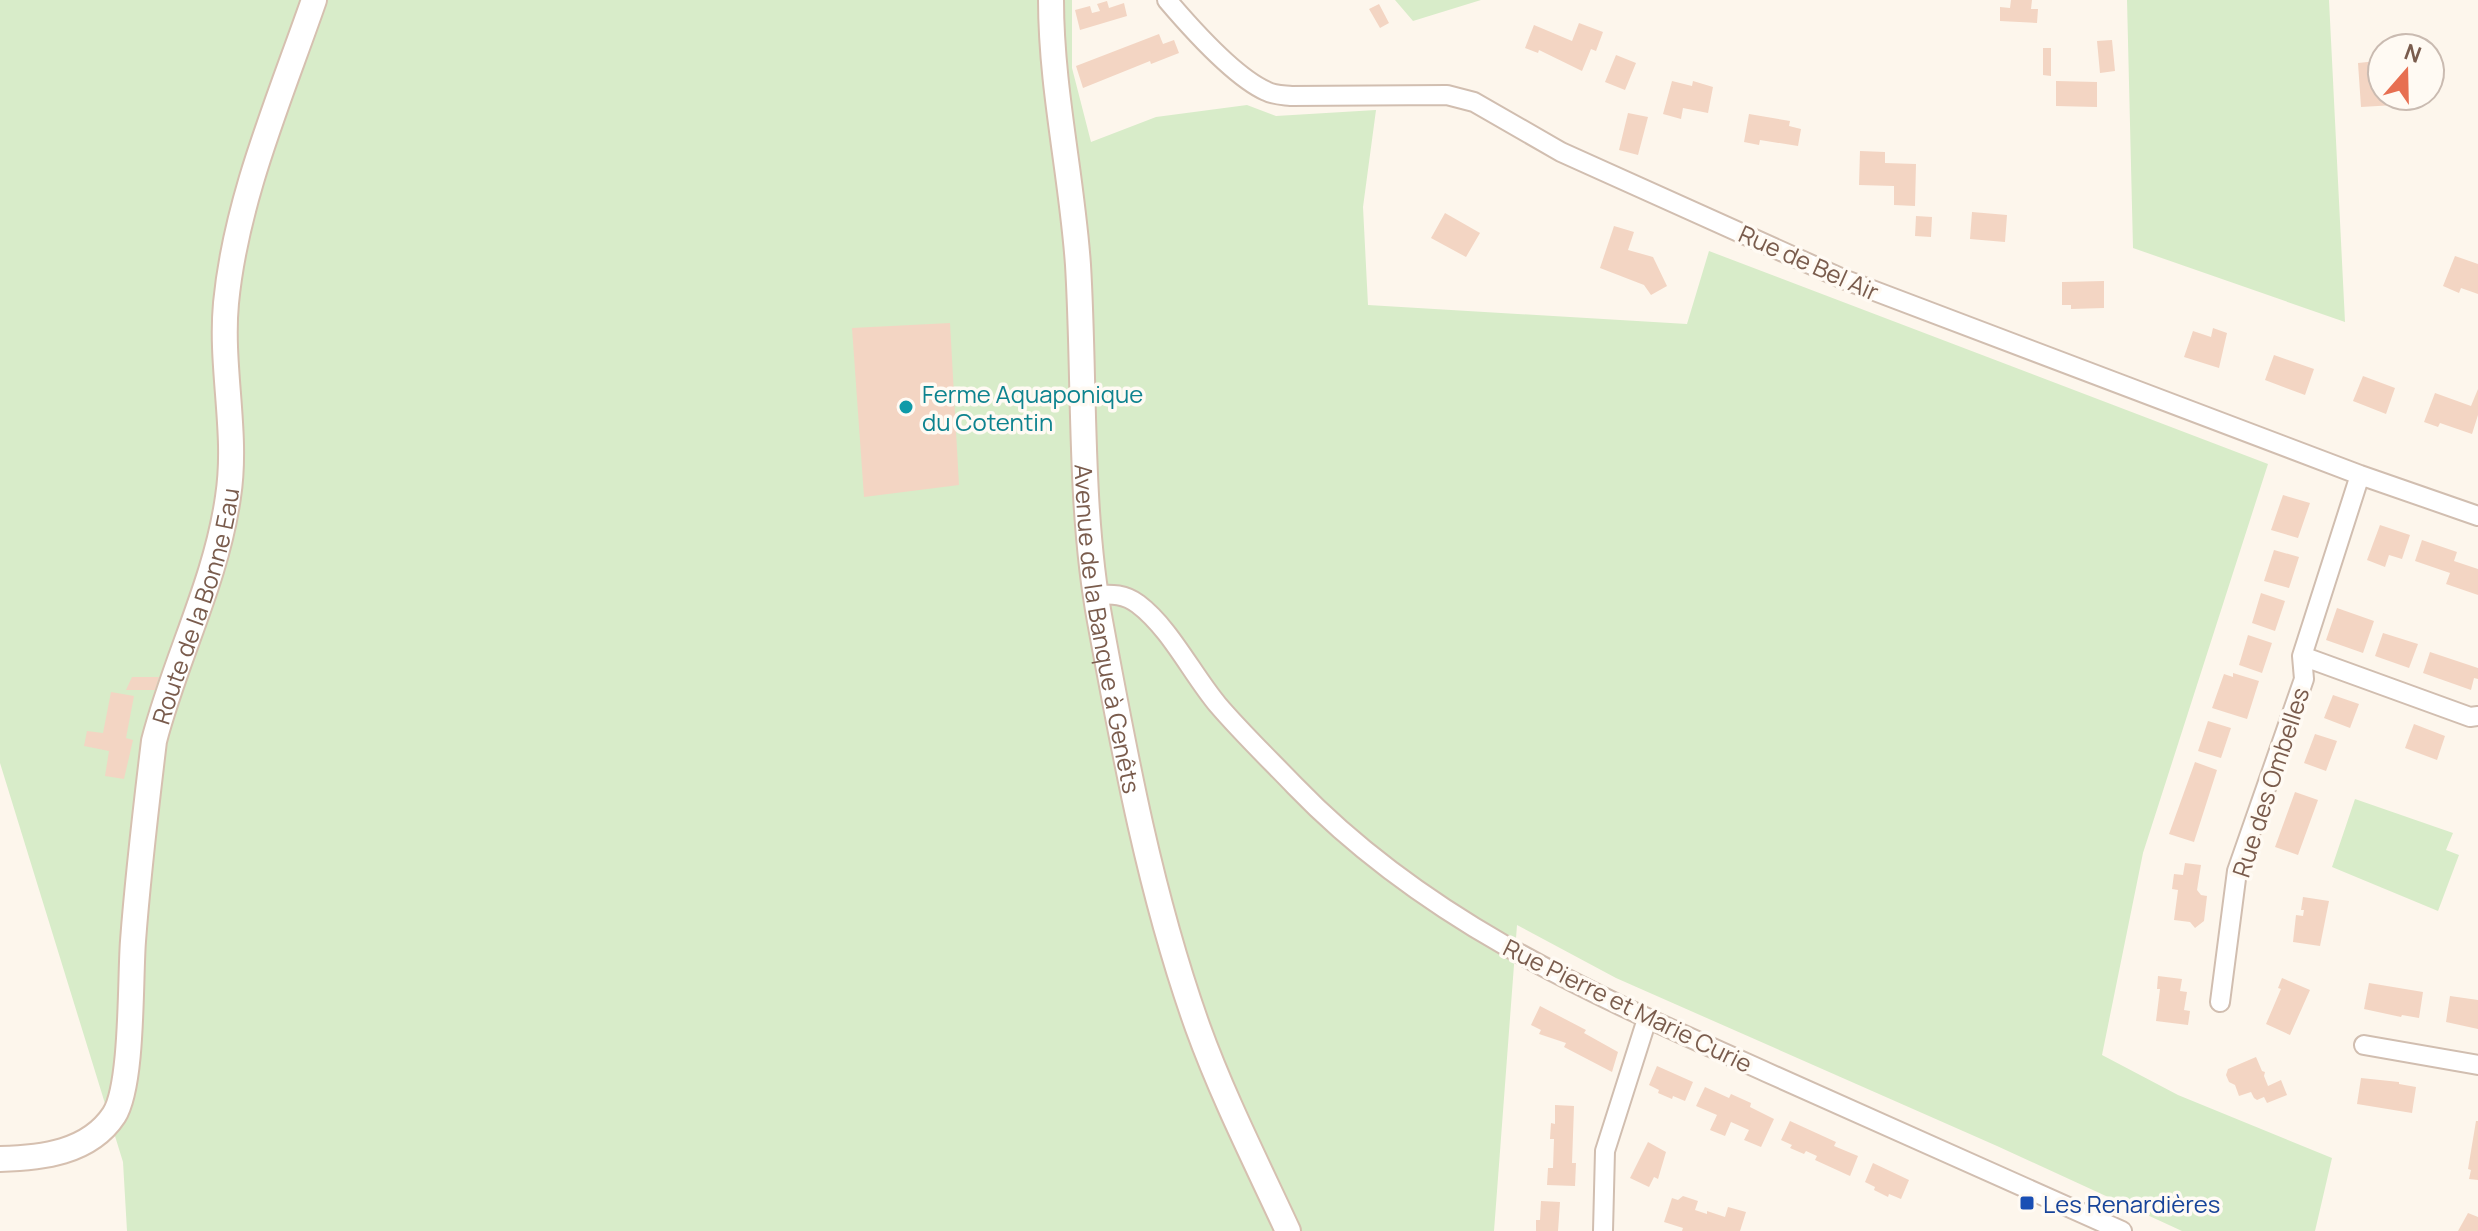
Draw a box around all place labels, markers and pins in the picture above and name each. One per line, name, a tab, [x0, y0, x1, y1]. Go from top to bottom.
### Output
place label: Ferme Aquaponique du Cotentin	[922, 377, 1143, 438]
marker: Ferme Aquaponique du Cotentin	[897, 398, 915, 416]
place label: Les Renardières	[2043, 1187, 2220, 1220]
marker: Les Renardières	[2018, 1194, 2036, 1212]

